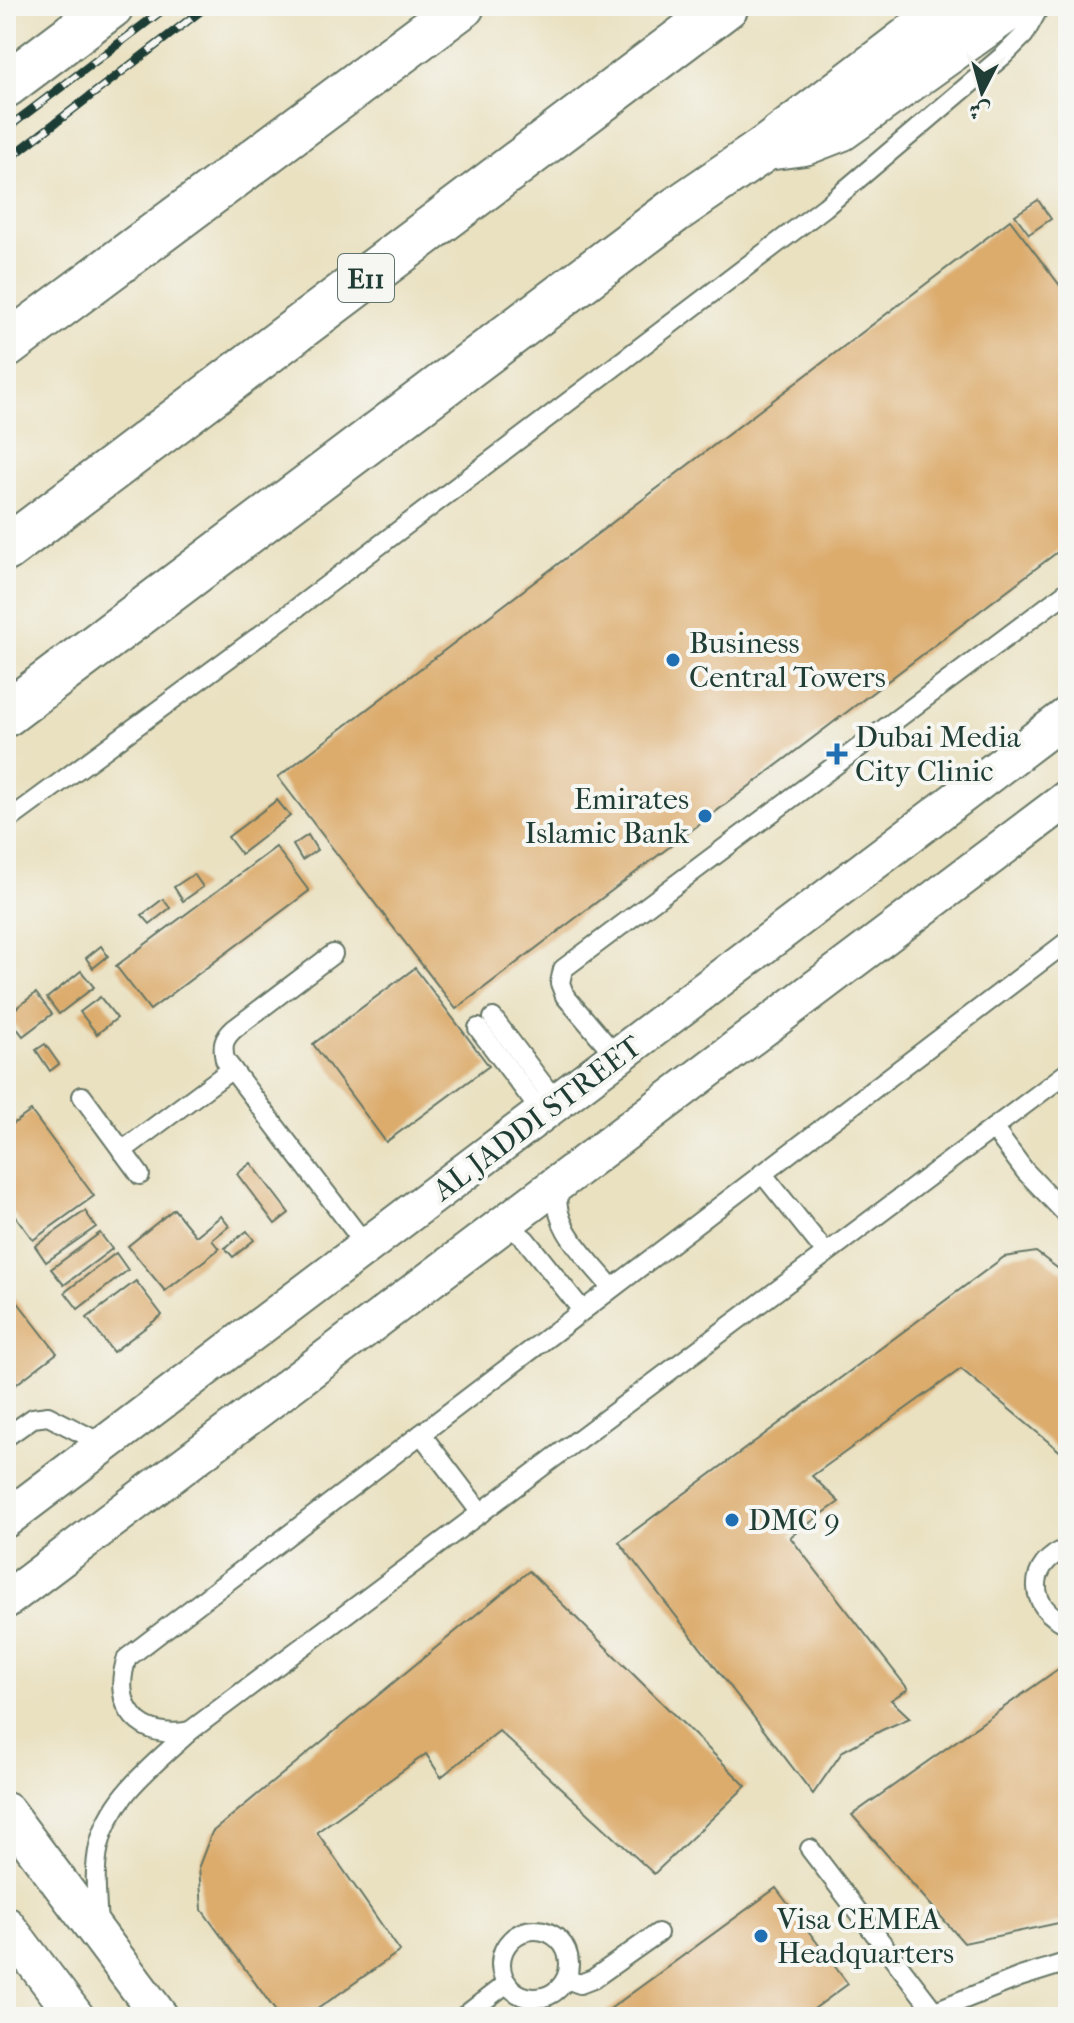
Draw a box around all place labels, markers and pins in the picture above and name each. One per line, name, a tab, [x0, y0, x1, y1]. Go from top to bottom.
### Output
place label: Business Central Towers	[689, 626, 886, 695]
marker: Business Central Towers	[664, 651, 682, 669]
place label: Dubai Media City Clinic	[855, 720, 1022, 789]
marker: Dubai Media City Clinic	[826, 743, 848, 765]
place label: Emirates Islamic Bank	[525, 782, 690, 851]
marker: Emirates Islamic Bank	[696, 807, 714, 825]
place label: DMC 9	[748, 1503, 840, 1538]
marker: DMC 9	[723, 1511, 741, 1529]
place label: Visa CEMEA Headquarters	[776, 1902, 954, 1971]
marker: Visa CEMEA Headquarters	[752, 1927, 770, 1945]

